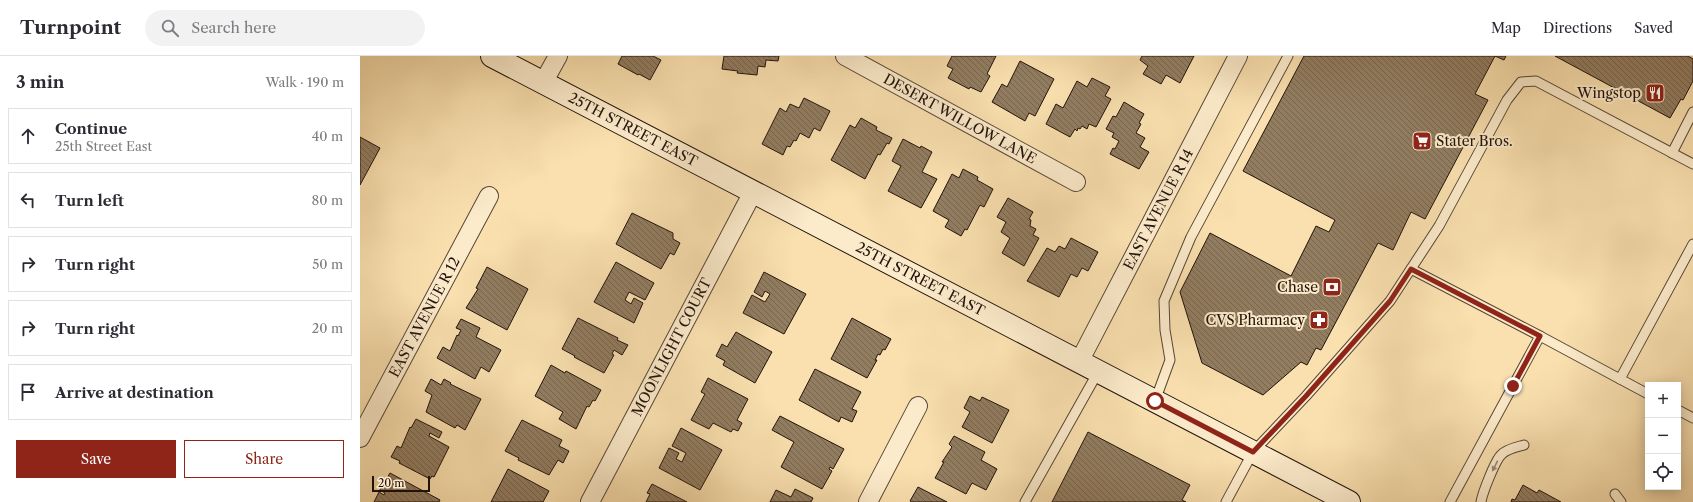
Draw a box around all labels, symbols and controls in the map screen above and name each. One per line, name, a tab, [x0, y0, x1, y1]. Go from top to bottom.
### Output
search box	[145, 10, 425, 46]
text: Turnpoint	[20, 16, 121, 39]
icon: search	[159, 17, 181, 39]
text: Search here	[191, 18, 276, 37]
text: Map	[1491, 19, 1521, 37]
text: Directions	[1543, 19, 1612, 37]
text: Saved	[1634, 19, 1673, 37]
street label: DESERT WILLOW LANE	[880, 70, 1040, 168]
text: 3 min	[16, 72, 65, 92]
text: Walk · 190 m	[265, 74, 344, 90]
restaurant icon: Wingstop	[1644, 82, 1666, 104]
place label: Wingstop	[1576, 84, 1641, 102]
street label: 25TH STREET EAST	[565, 88, 701, 171]
text: Continue	[55, 119, 127, 138]
icon: ahead	[17, 125, 39, 147]
text: 40 m	[312, 128, 343, 144]
supermarket icon: Stater Bros.	[1411, 130, 1433, 152]
place label: Stater Bros.	[1436, 132, 1513, 150]
text: 25th Street East	[55, 138, 152, 154]
street label: EAST AVENUE R 14	[1119, 146, 1197, 273]
icon: left	[17, 189, 39, 211]
text: Turn left	[55, 191, 124, 210]
text: 80 m	[311, 192, 343, 208]
street label: 25TH STREET EAST	[853, 238, 989, 320]
icon: right	[17, 253, 39, 275]
street label: EAST AVENUE R 12	[385, 254, 464, 380]
text: Turn right	[55, 255, 135, 274]
text: 50 m	[312, 256, 343, 272]
street label: MOONLIGHT COURT	[628, 274, 715, 419]
bank icon: Chase	[1321, 276, 1343, 298]
place label: Chase	[1277, 278, 1318, 296]
pharmacy icon: CVS Pharmacy	[1308, 309, 1330, 331]
place label: CVS Pharmacy	[1206, 311, 1305, 329]
icon: right	[17, 317, 39, 339]
text: Turn right	[55, 319, 135, 338]
text: 20 m	[312, 320, 343, 336]
route end	[1504, 377, 1522, 395]
icon: arrive	[17, 381, 39, 403]
map controls	[1645, 382, 1681, 490]
button: +	[1645, 382, 1681, 418]
text: Arrive at destination	[55, 383, 214, 402]
route start	[1146, 392, 1164, 410]
button: −	[1645, 418, 1681, 454]
button: Save	[16, 440, 176, 478]
button: Share	[184, 440, 344, 478]
button: locate	[1645, 454, 1681, 490]
one-way arrow	[1492, 461, 1498, 472]
scale bar	[372, 474, 430, 493]
text: 20 m	[378, 476, 404, 490]

